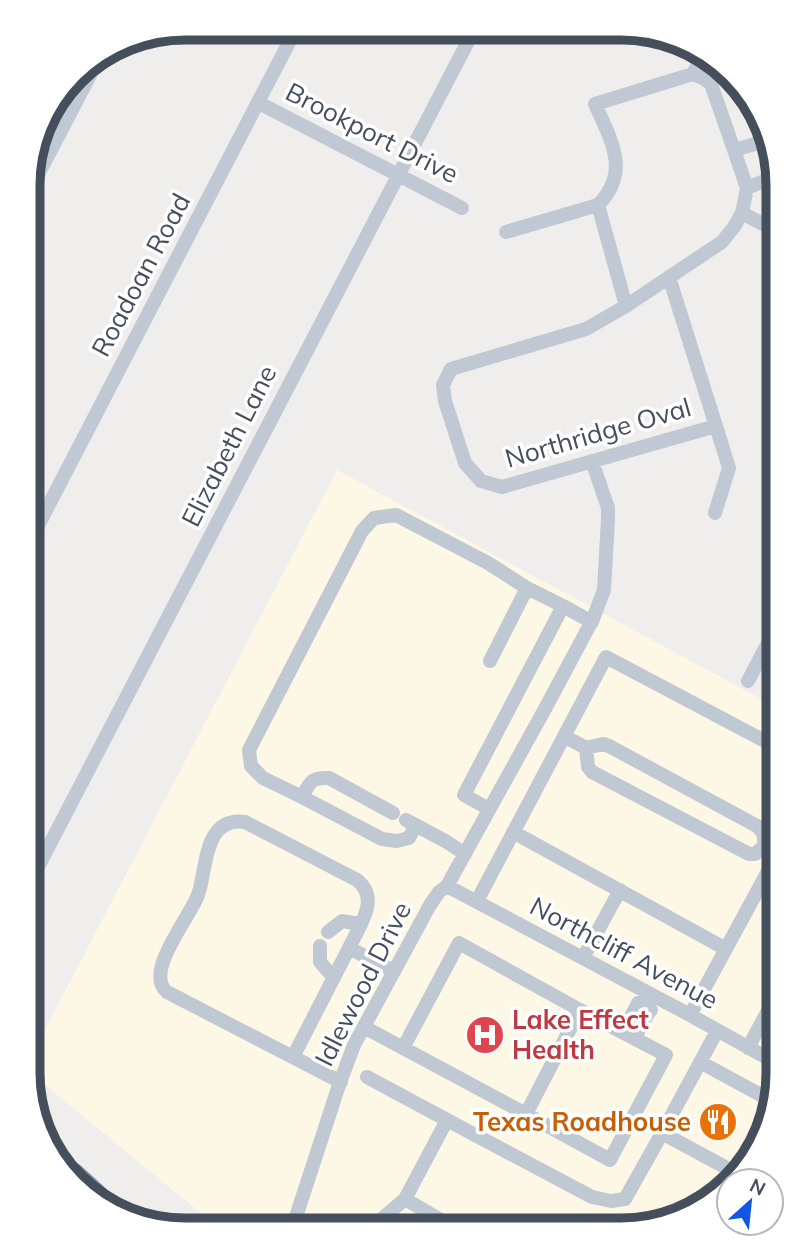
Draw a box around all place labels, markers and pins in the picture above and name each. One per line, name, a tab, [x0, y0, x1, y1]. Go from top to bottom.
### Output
place label: Lake Effect Health	[512, 1003, 649, 1066]
hospital icon: Lake Effect Health	[464, 1014, 506, 1056]
restaurant icon: Texas Roadhouse	[697, 1101, 739, 1143]
place label: Texas Roadhouse	[473, 1105, 691, 1138]

